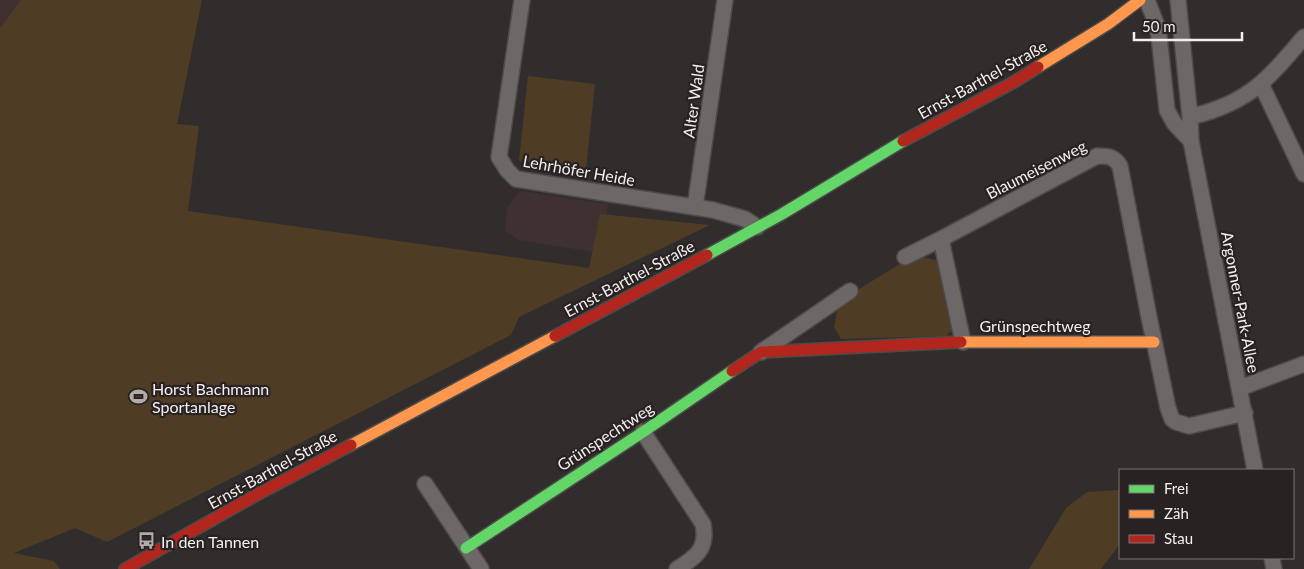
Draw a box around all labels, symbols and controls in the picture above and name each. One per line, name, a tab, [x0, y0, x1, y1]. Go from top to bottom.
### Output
scale bar	[1134, 10, 1242, 42]
text: 50 m	[1142, 17, 1176, 35]
street label: Ernst-Barthel-Straße	[914, 36, 1050, 122]
street label: Alter Wald	[678, 63, 708, 139]
street label: Blaumeisenweg	[983, 136, 1089, 202]
street label: Lehrhöfer Heide	[521, 151, 637, 189]
street label: Argonner-Park-Allee	[1218, 230, 1264, 374]
street label: Ernst-Barthel-Straße	[561, 236, 697, 320]
street label: Grünspechtweg	[980, 316, 1091, 335]
place label: Horst Bachmann Sportanlage	[152, 379, 269, 416]
sports icon: Horst Bachmann Sportanlage	[128, 387, 148, 407]
street label: Grünspechtweg	[553, 398, 657, 474]
street label: Ernst-Barthel-Straße	[204, 426, 340, 512]
legend	[1119, 469, 1294, 559]
text: Frei	[1164, 479, 1189, 497]
text: Zäh	[1164, 504, 1189, 522]
text: Stau	[1164, 529, 1193, 547]
bus stop icon: In den Tannen	[137, 531, 157, 551]
place label: In den Tannen	[161, 532, 259, 551]

